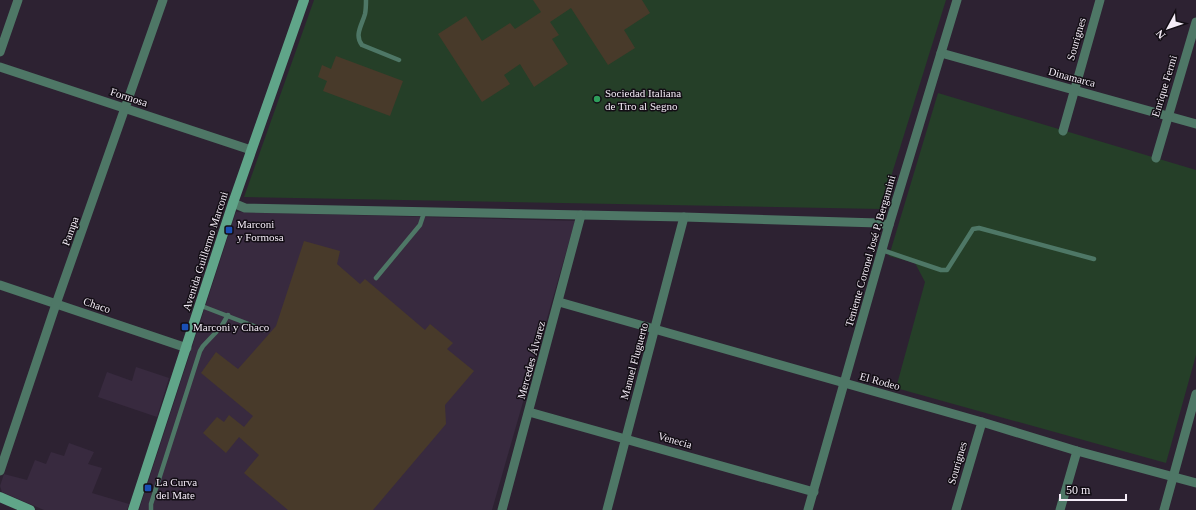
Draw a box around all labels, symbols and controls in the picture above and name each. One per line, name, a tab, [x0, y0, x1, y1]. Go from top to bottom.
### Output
north arrow	[1148, 8, 1188, 48]
street label: Sourignes	[1064, 16, 1088, 62]
text: N	[1153, 27, 1167, 41]
street label: Enrique Fermi	[1149, 54, 1179, 118]
street label: Dinamarca	[1047, 65, 1097, 89]
street label: Formosa	[109, 85, 149, 109]
place label: Sociedad Italiana de Tiro al Segno	[605, 87, 681, 112]
marker: Sociedad Italiana de Tiro al Segno	[592, 94, 602, 104]
street label: Teniente Coronel José P. Bergamini	[843, 174, 897, 328]
street label: Avenida Guillermo Marconi	[180, 190, 230, 312]
street label: Pampa	[59, 215, 81, 247]
place label: Marconi y Formosa	[237, 218, 284, 243]
marker: Marconi y Formosa	[224, 225, 234, 235]
street label: Chaco	[82, 295, 113, 315]
street label: Mercedes Álvarez	[515, 320, 547, 400]
place label: Marconi y Chaco	[193, 321, 270, 333]
street label: Manuel Fluguerto	[618, 321, 650, 401]
marker: Marconi y Chaco	[180, 322, 190, 332]
street label: El Rodeo	[859, 370, 902, 392]
street label: Venecia	[657, 429, 693, 451]
street label: Sourignes	[945, 440, 969, 486]
place label: La Curva del Mate	[156, 476, 197, 501]
scale bar	[1060, 476, 1126, 502]
marker: La Curva del Mate	[143, 483, 153, 493]
text: 50 m	[1066, 483, 1091, 497]

